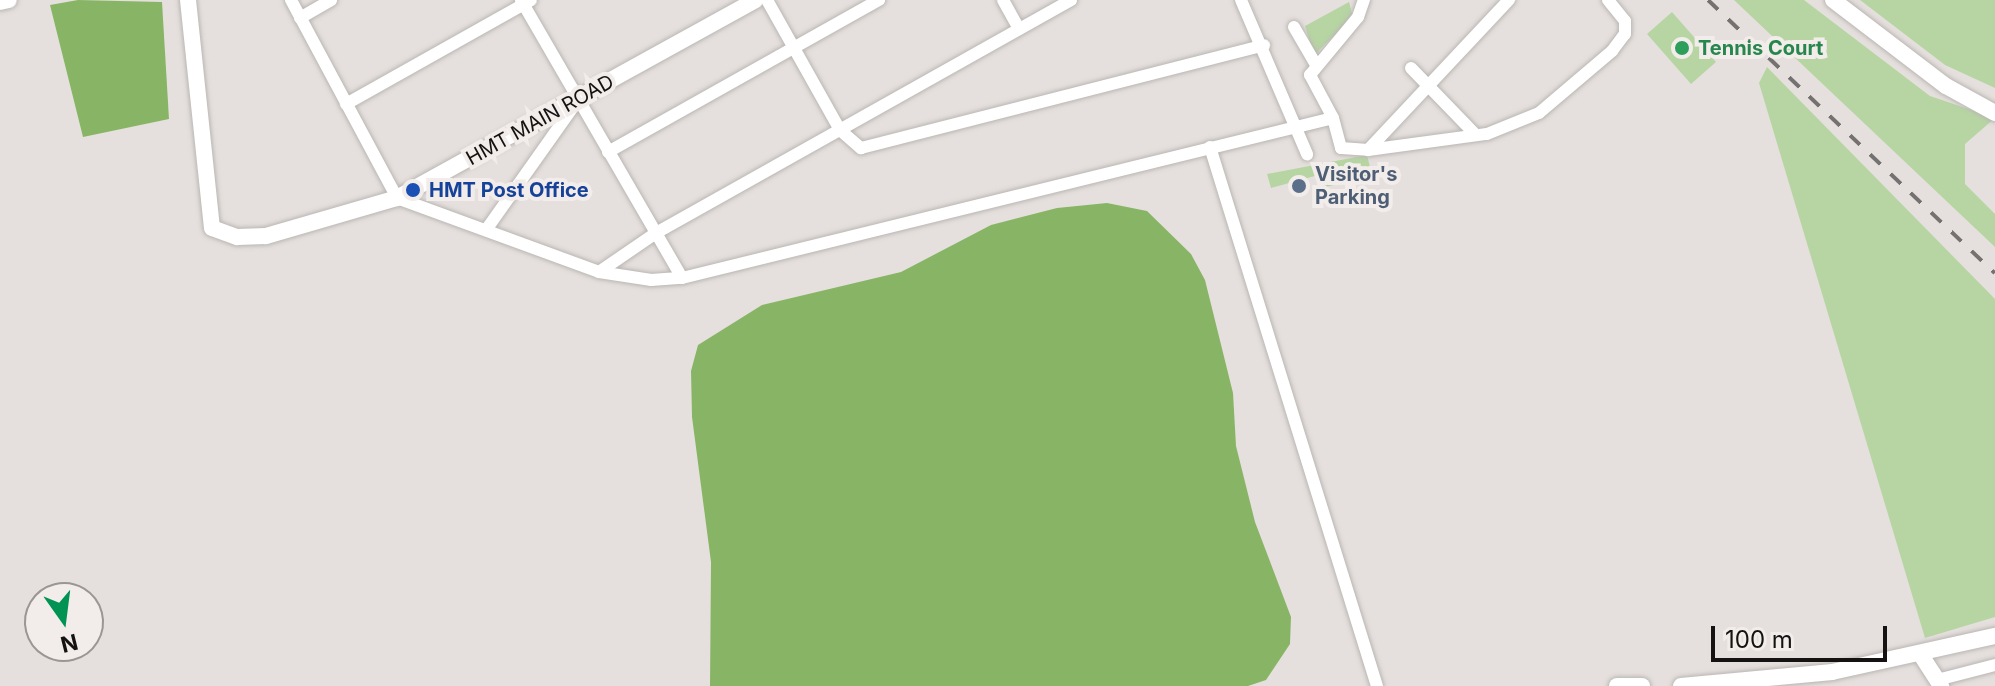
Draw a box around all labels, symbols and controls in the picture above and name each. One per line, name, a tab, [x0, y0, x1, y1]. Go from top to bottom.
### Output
place label: Tennis Court	[1698, 36, 1823, 60]
marker: Tennis Court	[1673, 39, 1691, 57]
street label: HMT MAIN ROAD	[462, 69, 618, 171]
place label: Visitor's Parking	[1315, 162, 1397, 209]
marker: Visitor's Parking	[1290, 177, 1308, 195]
place label: HMT Post Office	[429, 178, 589, 202]
marker: HMT Post Office	[404, 181, 422, 199]
north arrow	[24, 582, 104, 662]
scale bar	[1715, 610, 1891, 660]
text: 100 m	[1725, 625, 1793, 654]
text: N	[58, 629, 81, 658]

